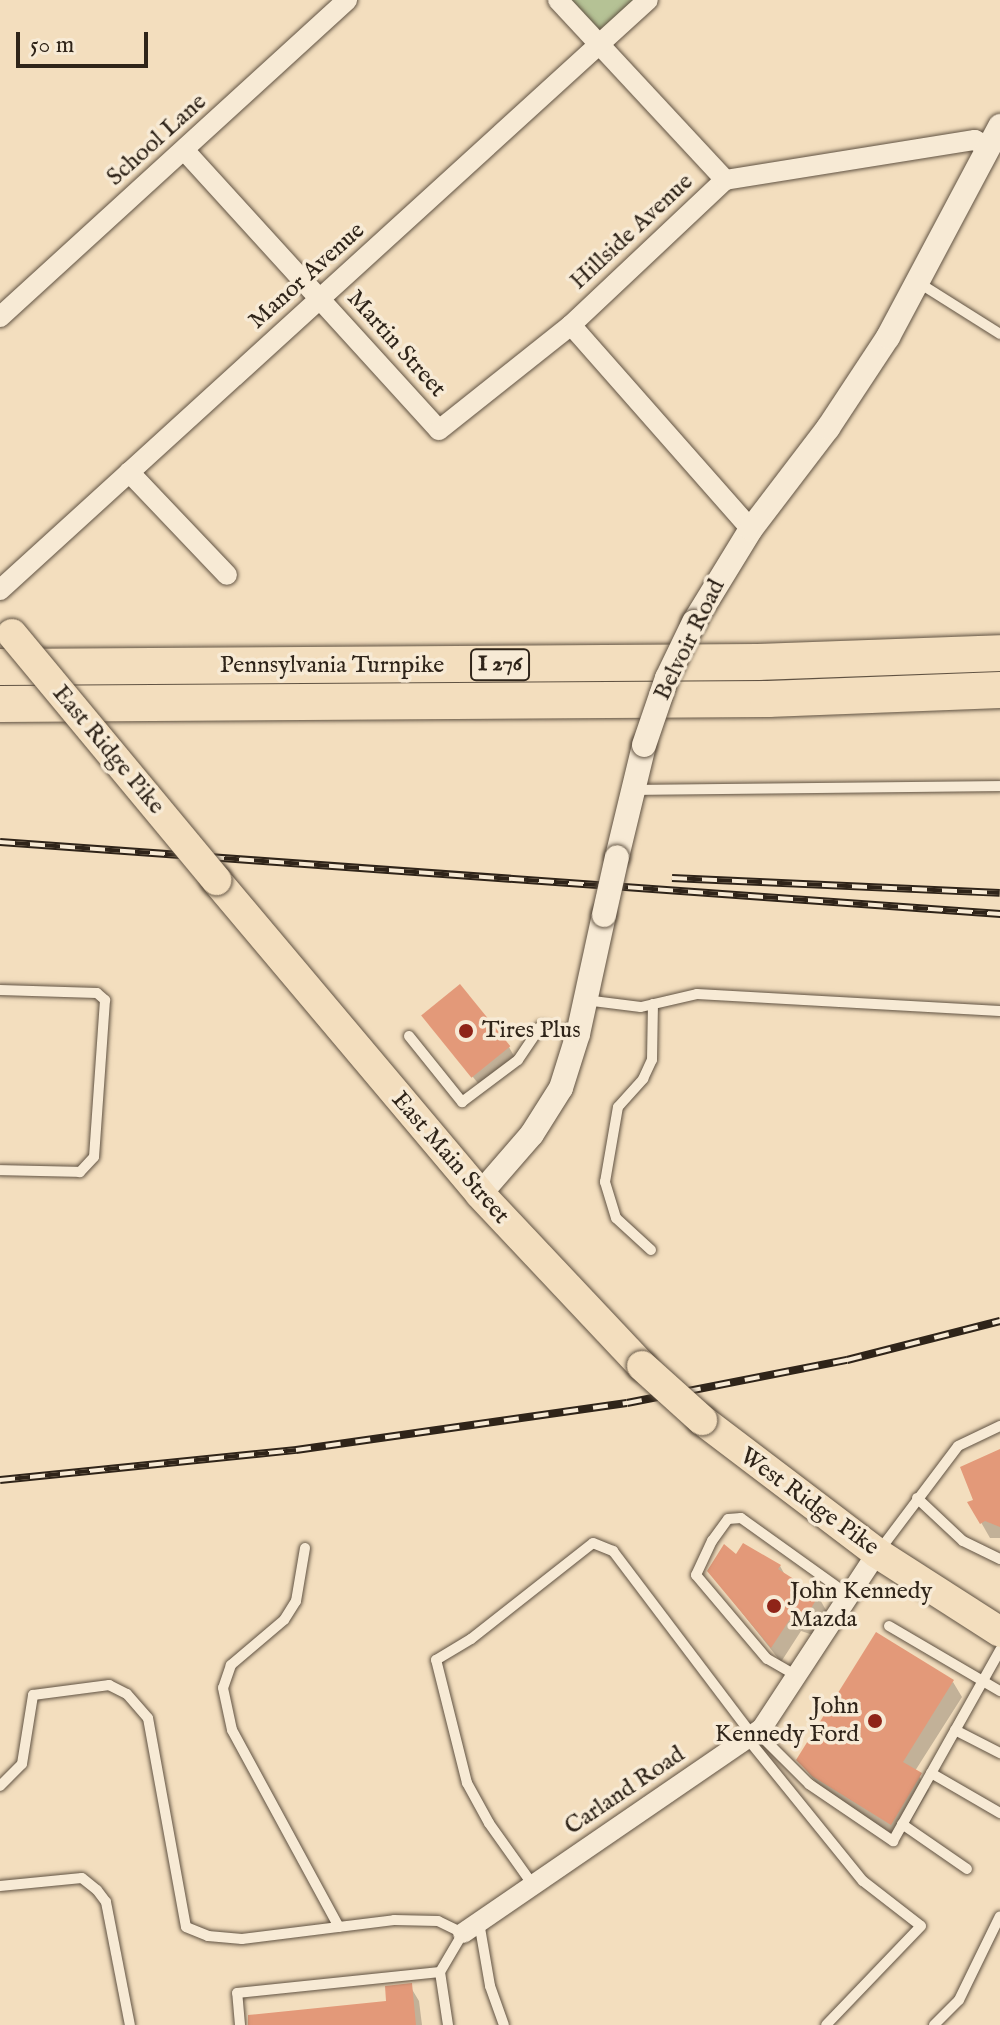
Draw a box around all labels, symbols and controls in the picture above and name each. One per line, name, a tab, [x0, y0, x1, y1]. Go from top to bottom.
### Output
scale bar	[20, 16, 152, 66]
text: 50 m	[30, 30, 74, 61]
street label: School Lane	[101, 88, 213, 192]
street label: Hillside Avenue	[565, 168, 699, 296]
street label: Manor Avenue	[243, 216, 371, 336]
street label: Martin Street	[340, 285, 452, 403]
street label: Belvoir Road	[648, 575, 732, 705]
road number: I 276	[470, 647, 530, 683]
street label: Pennsylvania Turnpike	[220, 652, 444, 680]
street label: East Ridge Pike	[46, 680, 170, 820]
place label: Tires Plus	[482, 1017, 581, 1045]
marker: Tires Plus	[457, 1022, 475, 1040]
street label: East Main Street	[385, 1086, 515, 1230]
street label: West Ridge Pike	[734, 1442, 884, 1562]
place label: John Kennedy Mazda	[790, 1578, 932, 1634]
marker: John Kennedy Mazda	[765, 1597, 783, 1615]
place label: John Kennedy Ford	[715, 1693, 859, 1749]
marker: John Kennedy Ford	[866, 1712, 884, 1730]
street label: Carland Road	[560, 1740, 690, 1842]

